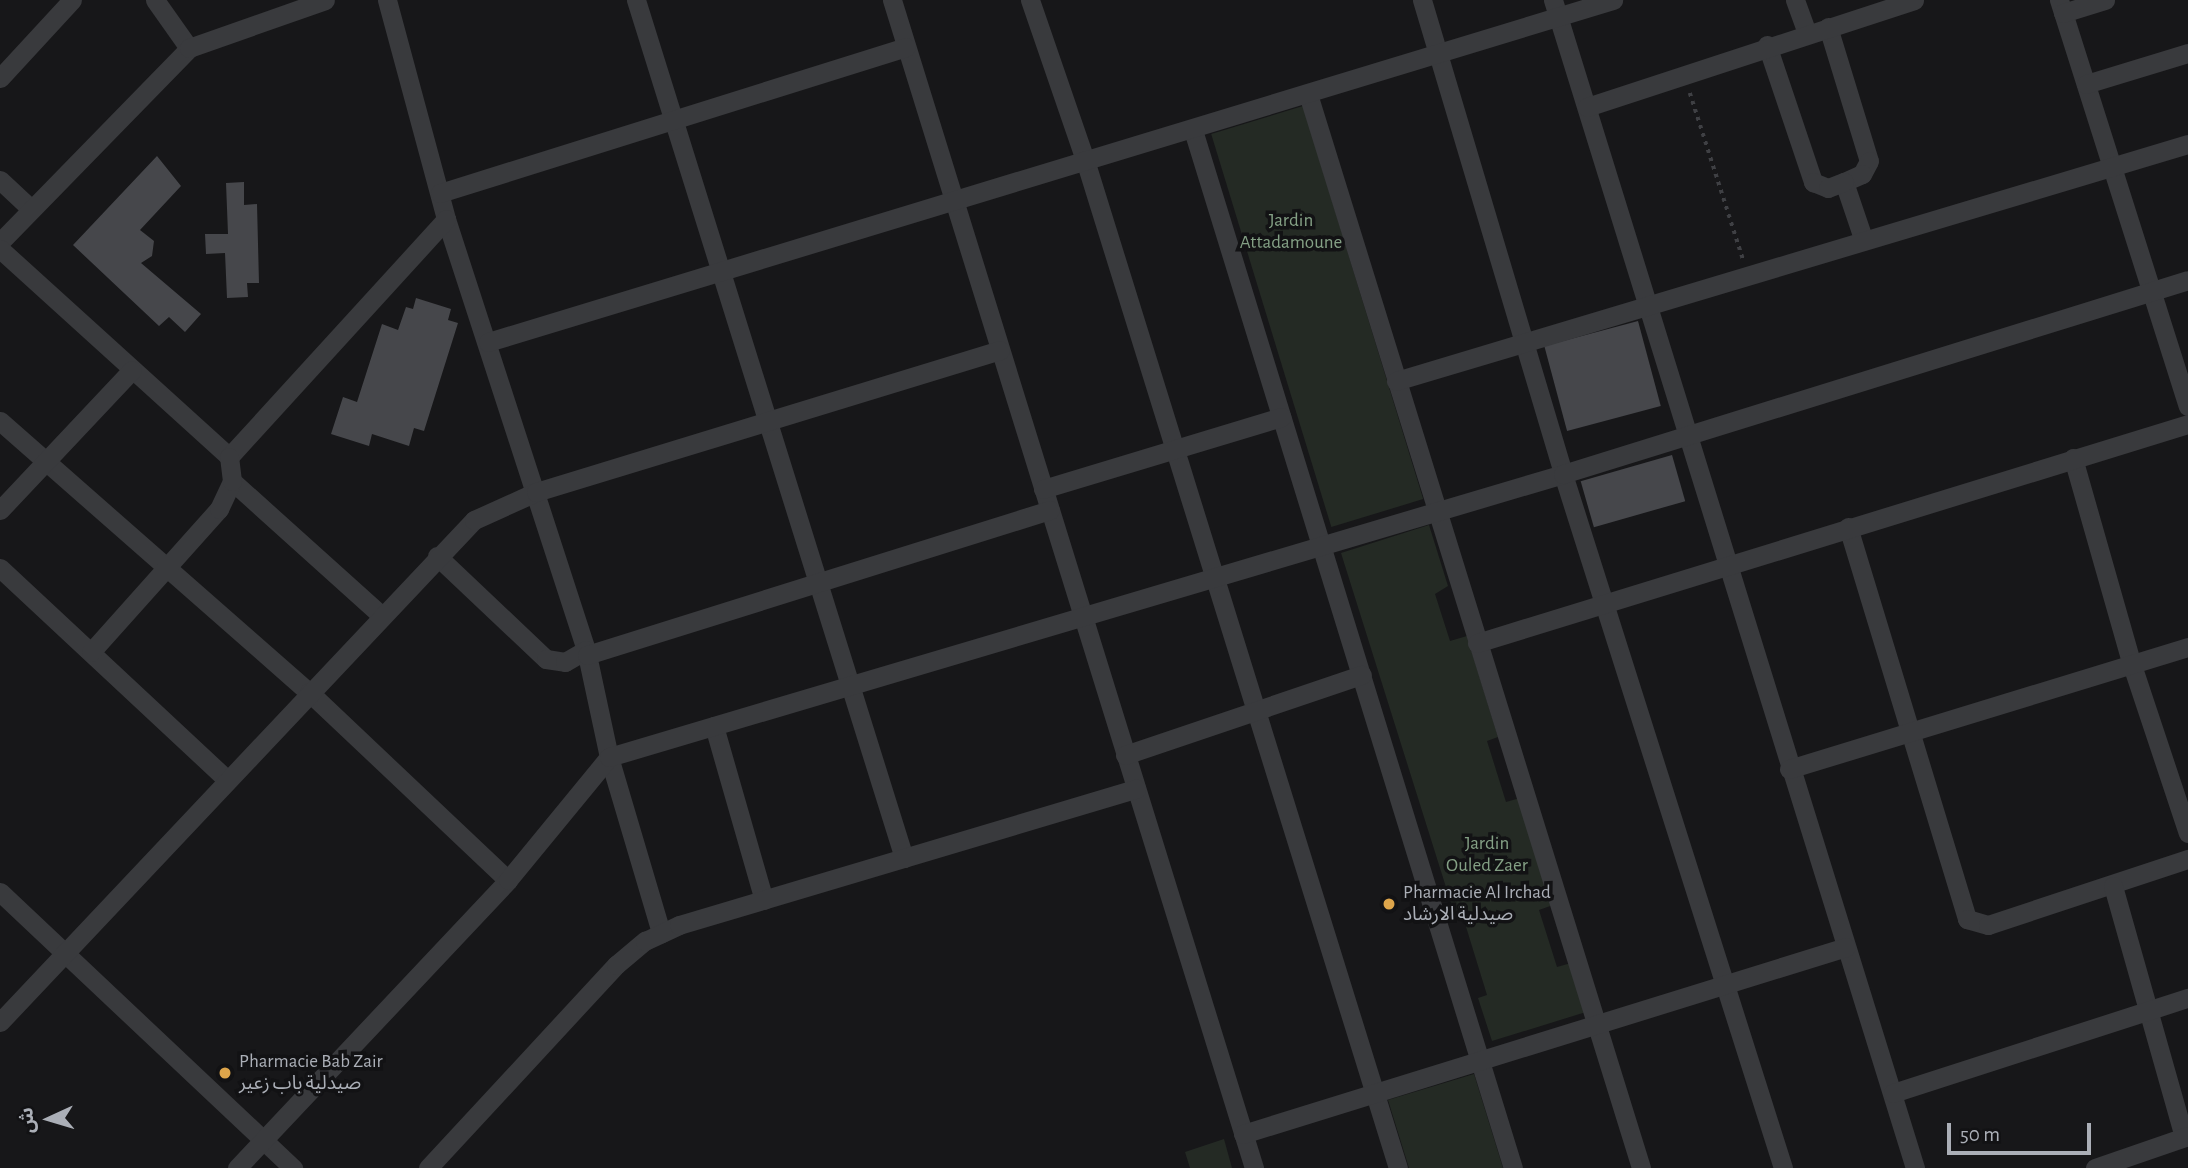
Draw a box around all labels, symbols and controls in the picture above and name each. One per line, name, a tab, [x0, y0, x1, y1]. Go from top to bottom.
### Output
park label: Jardin Attadamoune	[1240, 210, 1342, 254]
park label: Jardin Ouled Zaer	[1446, 833, 1528, 877]
place label: Pharmacie Al Irchad صيدلية الارشاد	[1403, 882, 1551, 926]
marker: Pharmacie Al Irchad صيدلية الارشاد	[1381, 896, 1397, 912]
place label: Pharmacie Bab Zair صيدلية باب زعير	[239, 1051, 383, 1095]
marker: Pharmacie Bab Zair صيدلية باب زعير	[217, 1065, 233, 1081]
north arrow	[14, 1084, 84, 1154]
text: ش	[17, 1107, 38, 1134]
scale bar	[1950, 1108, 2094, 1152]
text: 50 m	[1960, 1124, 2000, 1145]

